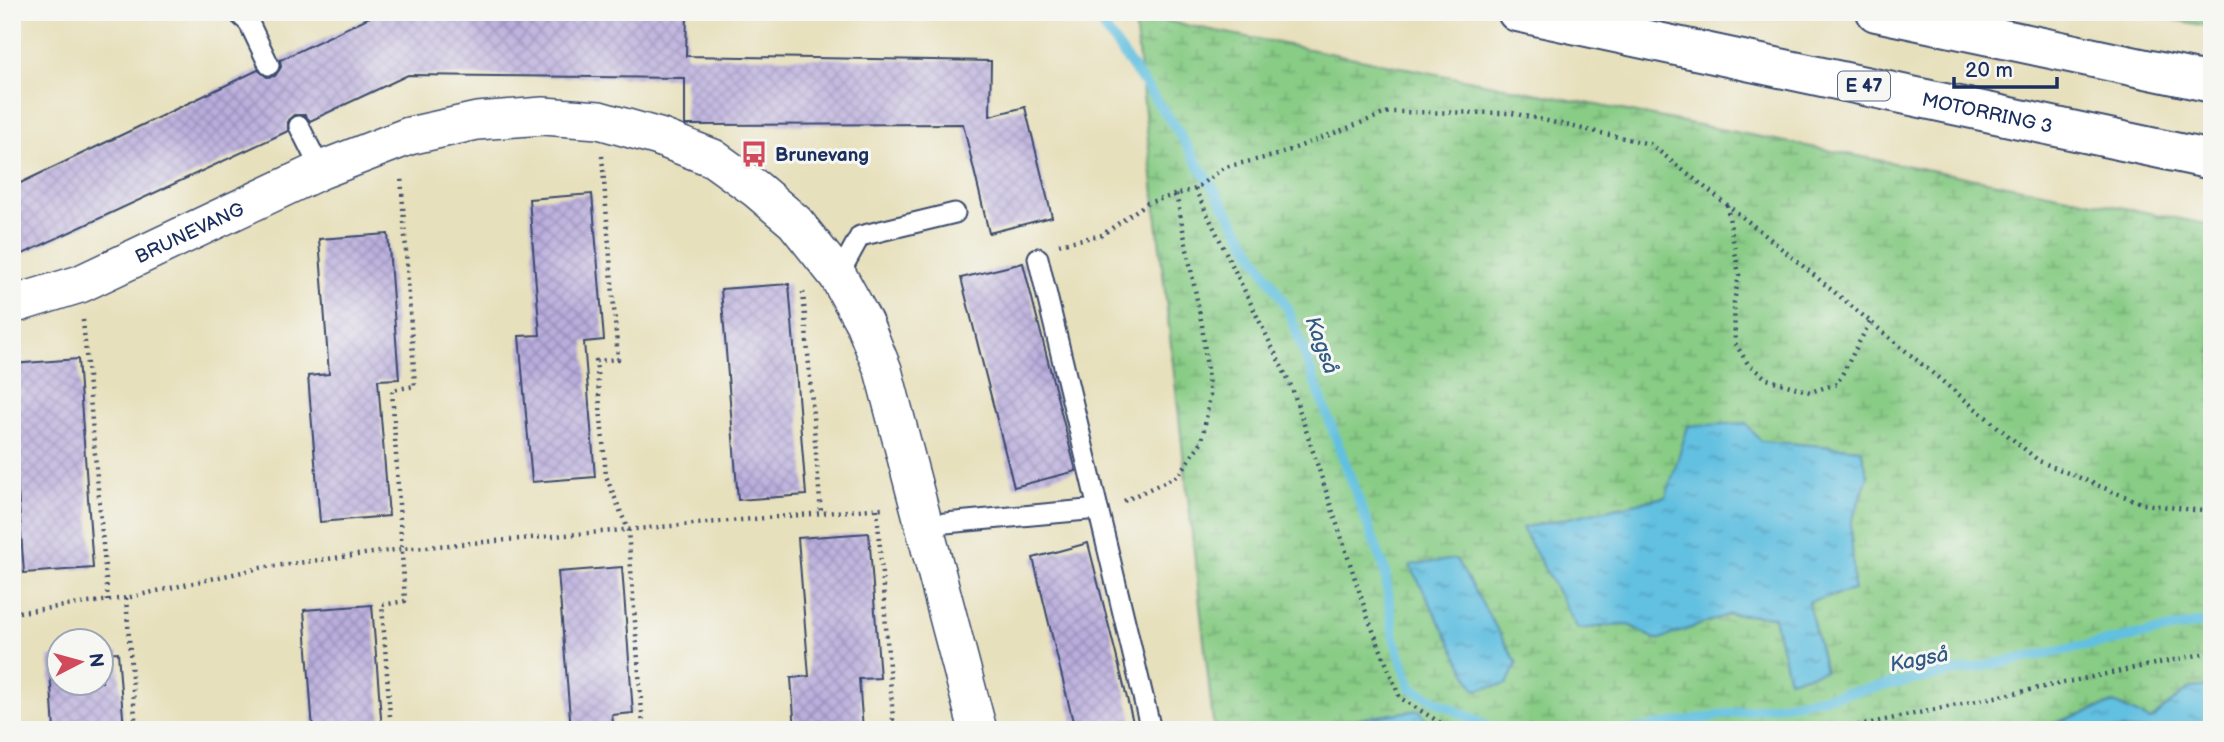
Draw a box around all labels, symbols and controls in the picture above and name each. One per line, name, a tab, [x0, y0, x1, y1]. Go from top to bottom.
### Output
scale bar	[1954, 46, 2058, 90]
text: 20 m	[1965, 58, 2013, 83]
road number: E 47	[1838, 72, 1890, 100]
street label: MOTORRING 3	[1920, 89, 2055, 139]
bus stop icon: Brunevang	[739, 139, 769, 169]
place label: Brunevang	[775, 144, 869, 167]
street label: BRUNEVANG	[132, 198, 248, 269]
water label: Kagså	[1300, 313, 1343, 377]
north arrow	[46, 626, 116, 696]
water label: Kagså	[1888, 642, 1951, 677]
text: N	[83, 652, 108, 669]

